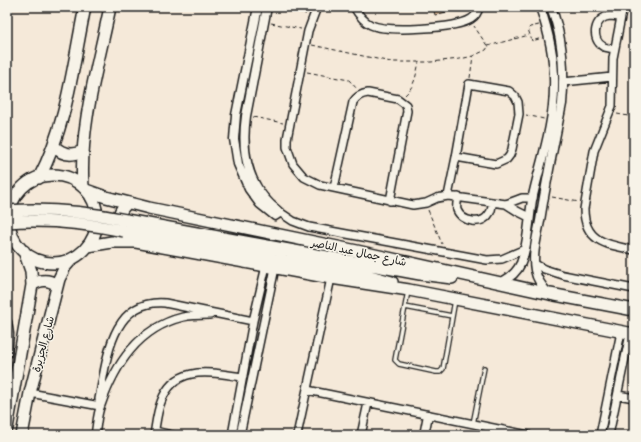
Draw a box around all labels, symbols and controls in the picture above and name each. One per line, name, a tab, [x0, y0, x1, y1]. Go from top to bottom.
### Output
street label: شارع جمال عبد الناصر	[309, 235, 408, 271]
street label: شارع الجزيرة	[29, 314, 59, 374]

